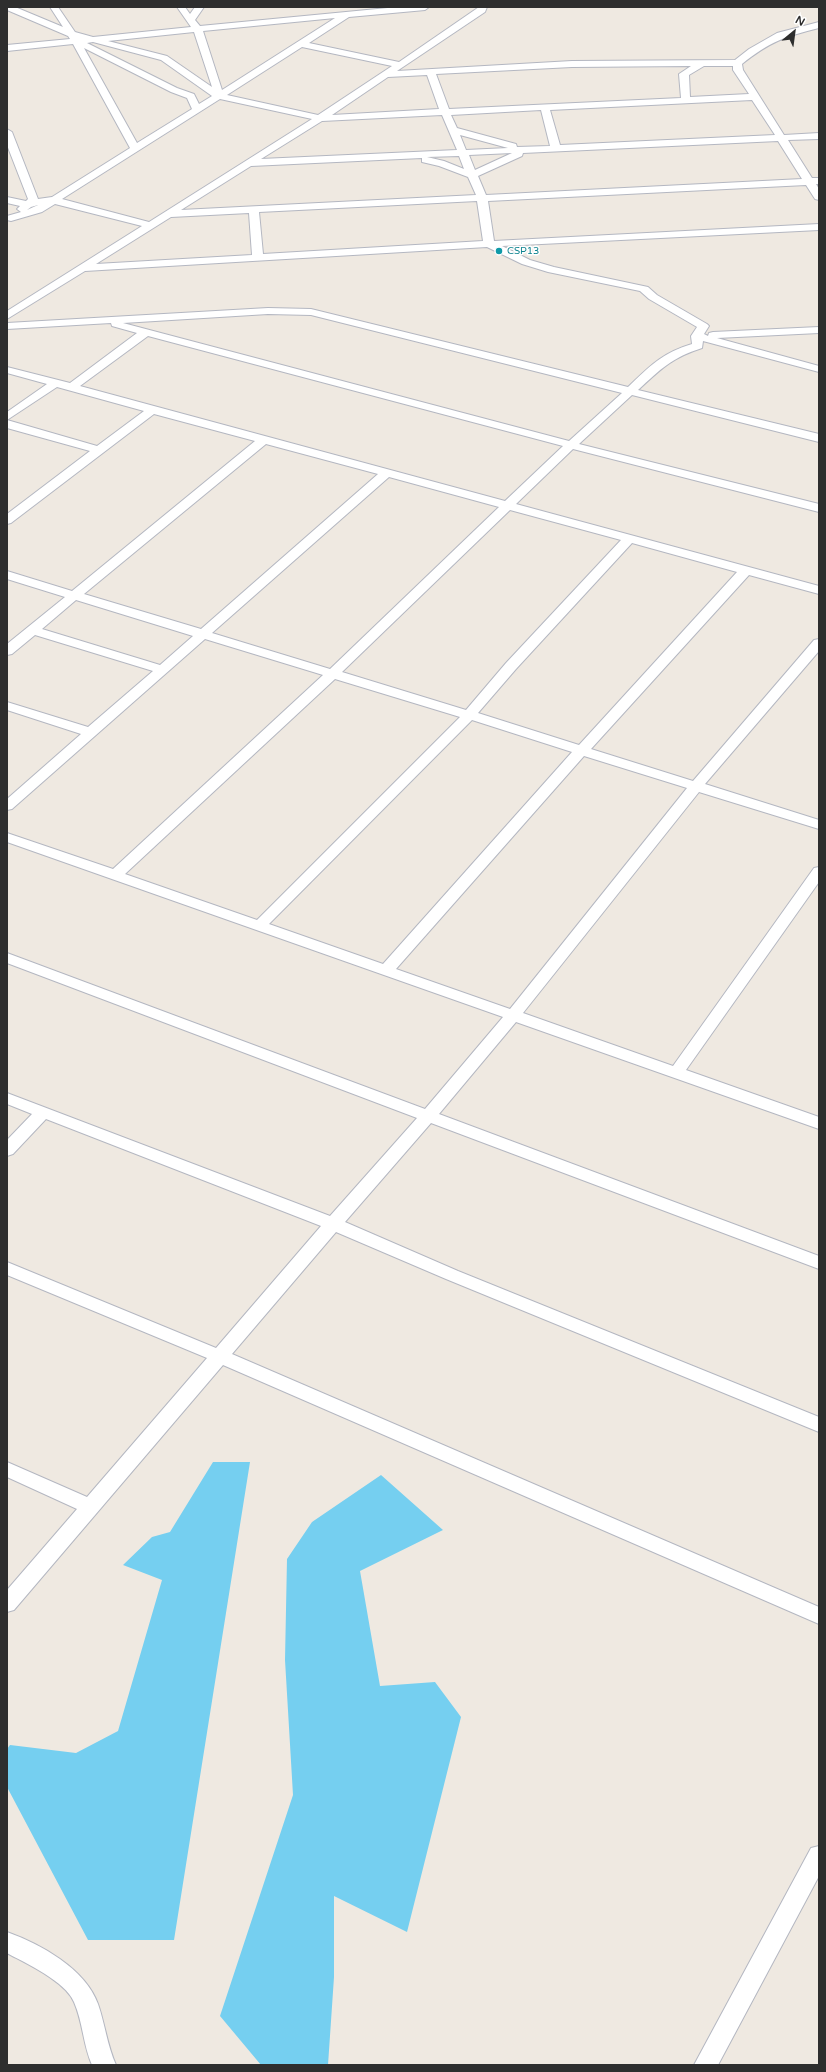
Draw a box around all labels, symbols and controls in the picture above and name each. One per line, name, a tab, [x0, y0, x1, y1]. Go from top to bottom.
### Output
north arrow	[774, 12, 814, 52]
text: N	[793, 13, 807, 29]
place label: CSP13	[507, 245, 539, 257]
marker: CSP13	[494, 246, 504, 256]

